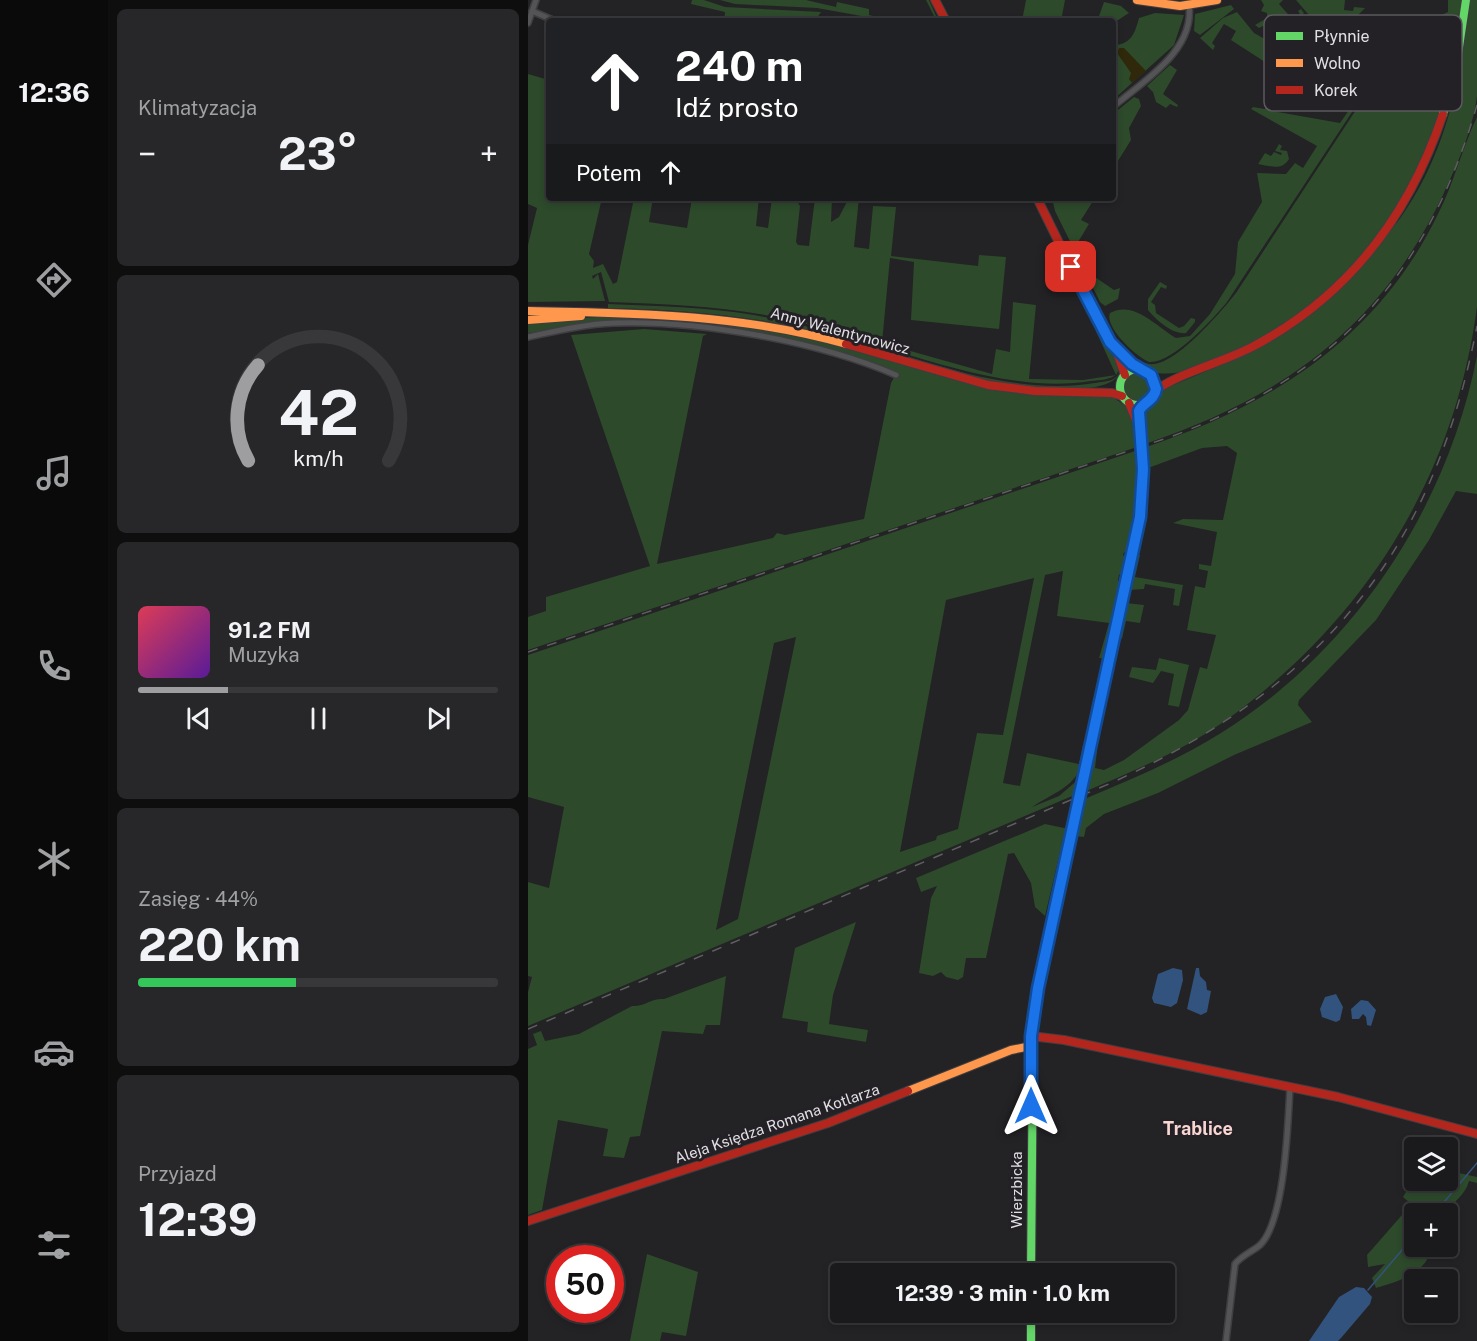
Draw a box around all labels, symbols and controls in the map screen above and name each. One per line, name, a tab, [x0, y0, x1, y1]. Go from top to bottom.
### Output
legend	[1264, 15, 1462, 111]
text: Płynnie	[1314, 27, 1370, 46]
text: 240 m	[675, 41, 803, 90]
icon: ahead	[576, 42, 654, 120]
text: Wolno	[1314, 54, 1361, 73]
text: 12:36	[18, 76, 90, 108]
text: Korek	[1314, 81, 1358, 100]
text: Idź prosto	[675, 91, 798, 123]
text: Klimatyzacja	[138, 96, 257, 120]
text: 23°	[278, 127, 358, 180]
text: −	[138, 135, 156, 173]
text: +	[480, 135, 498, 173]
icon: ahead	[654, 156, 687, 189]
text: Potem	[576, 160, 642, 186]
pin	[1045, 241, 1096, 292]
icon: arrive	[1054, 250, 1087, 283]
icon: directions	[33, 259, 75, 301]
street label: Anny Walentynowicz	[769, 304, 912, 357]
text: 42	[278, 376, 358, 449]
text: km/h	[293, 447, 343, 472]
icon: music	[33, 452, 75, 494]
text: 91.2 FM	[228, 617, 311, 643]
text: Muzyka	[228, 643, 300, 667]
icon: phone	[33, 645, 75, 687]
icon: previous	[182, 702, 215, 735]
icon: pause	[302, 702, 335, 735]
icon: next	[422, 702, 455, 735]
icon: climate	[33, 838, 75, 880]
text: Zasięg · 44%	[138, 887, 258, 911]
text: 220 km	[138, 918, 301, 971]
icon: car	[33, 1031, 75, 1073]
position arrow	[999, 1074, 1063, 1138]
street label: Aleja Księdza Romana Kotlarza	[672, 1080, 881, 1167]
district label: Trablice	[1163, 1118, 1233, 1139]
map controls	[1404, 1137, 1458, 1323]
button: layers	[1404, 1137, 1458, 1191]
street label: Wierzbicka	[1008, 1152, 1025, 1228]
text: Przyjazd	[138, 1162, 217, 1186]
text: 12:39	[138, 1193, 257, 1246]
button: +	[1404, 1203, 1458, 1257]
icon: filters	[33, 1224, 75, 1266]
speed limit sign: 50	[546, 1245, 624, 1323]
button: −	[1404, 1269, 1458, 1323]
text: 12:39 · 3 min · 1.0 km	[895, 1280, 1110, 1306]

